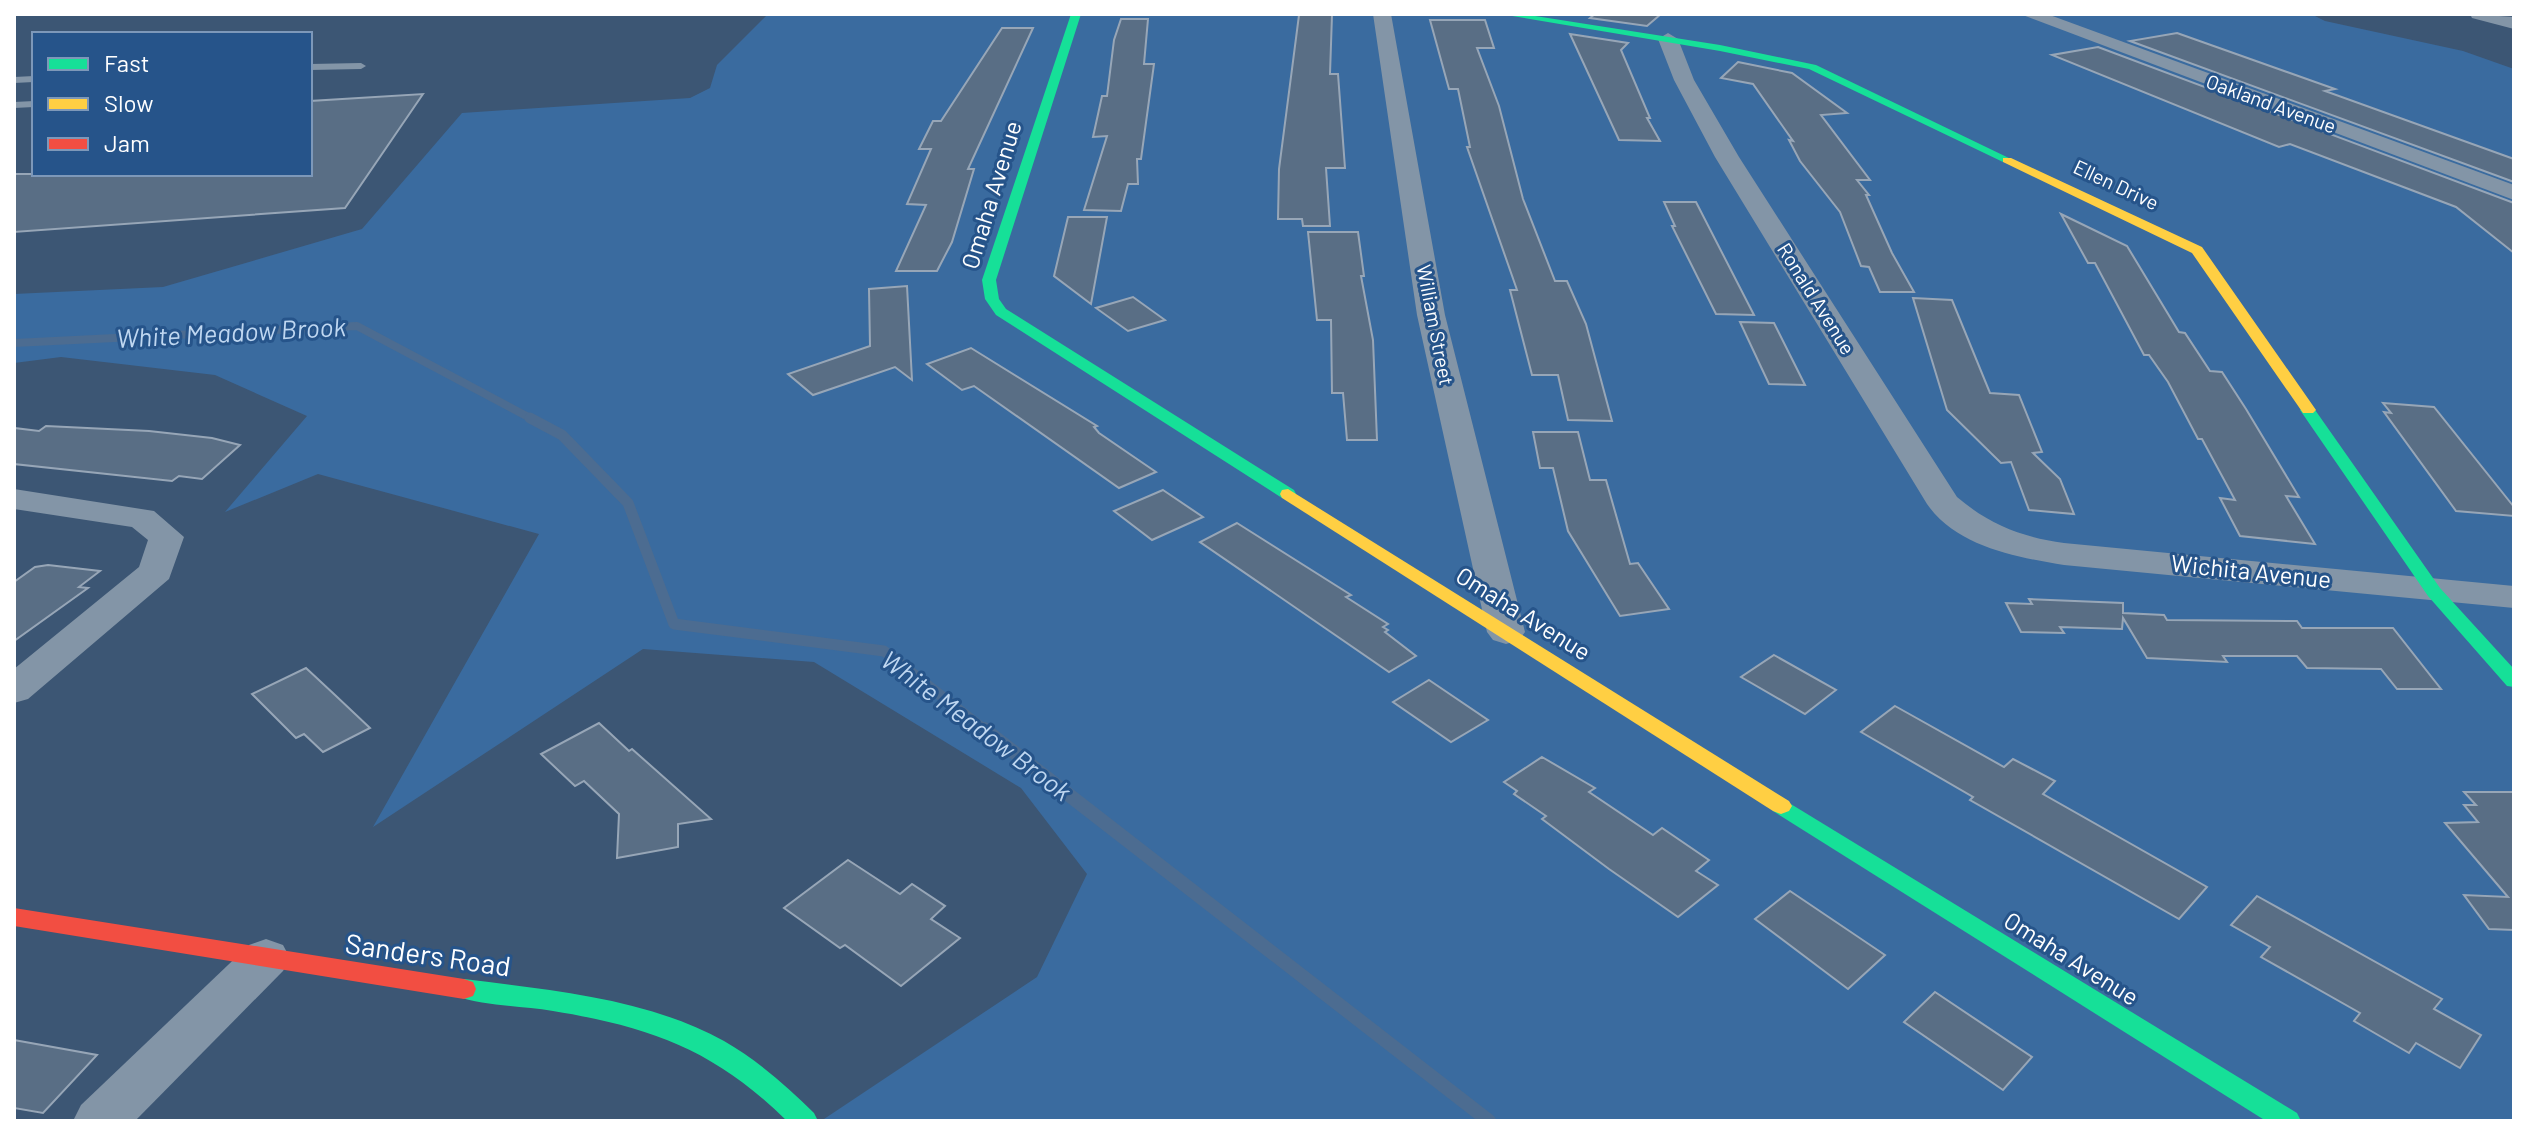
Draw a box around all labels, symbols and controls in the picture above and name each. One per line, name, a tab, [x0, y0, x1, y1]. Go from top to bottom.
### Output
legend	[32, 32, 312, 176]
text: Fast	[104, 48, 149, 77]
street label: Oakland Avenue	[2203, 68, 2340, 138]
text: Slow	[104, 88, 153, 117]
street label: Omaha Avenue	[954, 117, 1027, 272]
text: Jam	[104, 128, 150, 157]
street label: Ellen Drive	[2070, 154, 2163, 214]
street label: Ronald Avenue	[1773, 238, 1861, 359]
street label: William Street	[1413, 262, 1459, 387]
water label: White Meadow Brook	[115, 310, 347, 353]
street label: Wichita Avenue	[2170, 548, 2333, 593]
street label: Omaha Avenue	[1451, 560, 1596, 666]
water label: White Meadow Brook	[876, 643, 1078, 807]
street label: Omaha Avenue	[1999, 905, 2144, 1011]
street label: Sanders Road	[343, 926, 513, 982]

